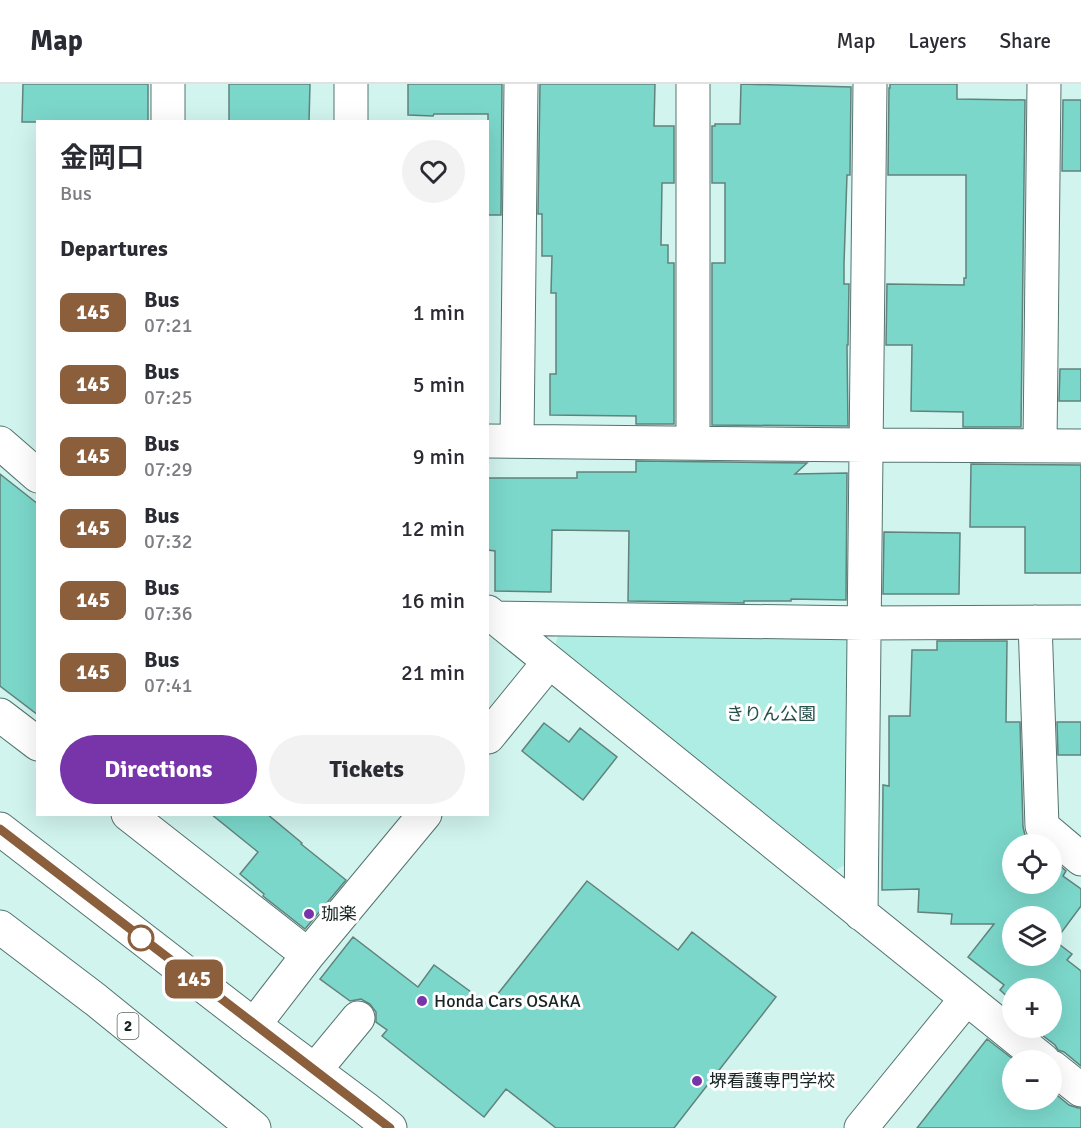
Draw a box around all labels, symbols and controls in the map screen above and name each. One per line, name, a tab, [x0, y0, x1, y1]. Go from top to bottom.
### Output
text: Map	[30, 24, 83, 58]
text: Map	[837, 28, 875, 54]
text: Layers	[908, 28, 966, 54]
text: Share	[999, 28, 1051, 54]
button: heart	[402, 140, 465, 203]
text: 金岡口	[60, 141, 144, 175]
text: Bus	[60, 181, 92, 206]
text: Departures	[60, 235, 168, 262]
text: Bus	[144, 286, 179, 313]
text: 145	[76, 299, 110, 325]
text: 1 min	[413, 299, 465, 326]
text: 07:21	[144, 313, 193, 338]
text: Bus	[144, 358, 179, 385]
text: 145	[76, 371, 110, 397]
text: 5 min	[413, 371, 465, 398]
text: 07:25	[144, 385, 193, 410]
text: Bus	[144, 430, 179, 457]
text: 145	[76, 443, 110, 469]
text: 9 min	[413, 443, 465, 470]
text: 07:29	[144, 457, 193, 482]
text: Bus	[144, 502, 179, 529]
text: 145	[76, 515, 110, 541]
text: 12 min	[401, 515, 465, 542]
text: 07:32	[144, 529, 193, 554]
text: Bus	[144, 574, 179, 601]
text: 145	[76, 587, 110, 613]
text: 16 min	[401, 587, 465, 614]
text: 07:36	[144, 601, 193, 626]
text: Bus	[144, 646, 179, 673]
text: 145	[76, 659, 110, 685]
text: 21 min	[401, 659, 465, 686]
text: 07:41	[144, 673, 193, 698]
park label: きりん公園	[726, 703, 816, 725]
button: Directions	[60, 735, 257, 804]
button: Tickets	[269, 735, 465, 804]
map controls	[1002, 834, 1062, 1110]
button: locate	[1002, 834, 1062, 894]
place label: 珈楽	[321, 903, 357, 925]
button: layers	[1002, 906, 1062, 966]
marker: 珈楽	[302, 907, 316, 921]
unlabelled marker	[128, 925, 154, 951]
line badge: 145	[160, 960, 228, 998]
text: 145	[177, 966, 211, 992]
button: +	[1002, 978, 1062, 1038]
place label: Honda Cars OSAKA	[434, 990, 581, 1012]
marker: Honda Cars OSAKA	[415, 994, 429, 1008]
road number: 2	[118, 1013, 138, 1039]
button: −	[1002, 1050, 1062, 1110]
place label: 堺看護専門学校	[709, 1070, 835, 1092]
marker: 堺看護専門学校	[690, 1074, 704, 1088]

